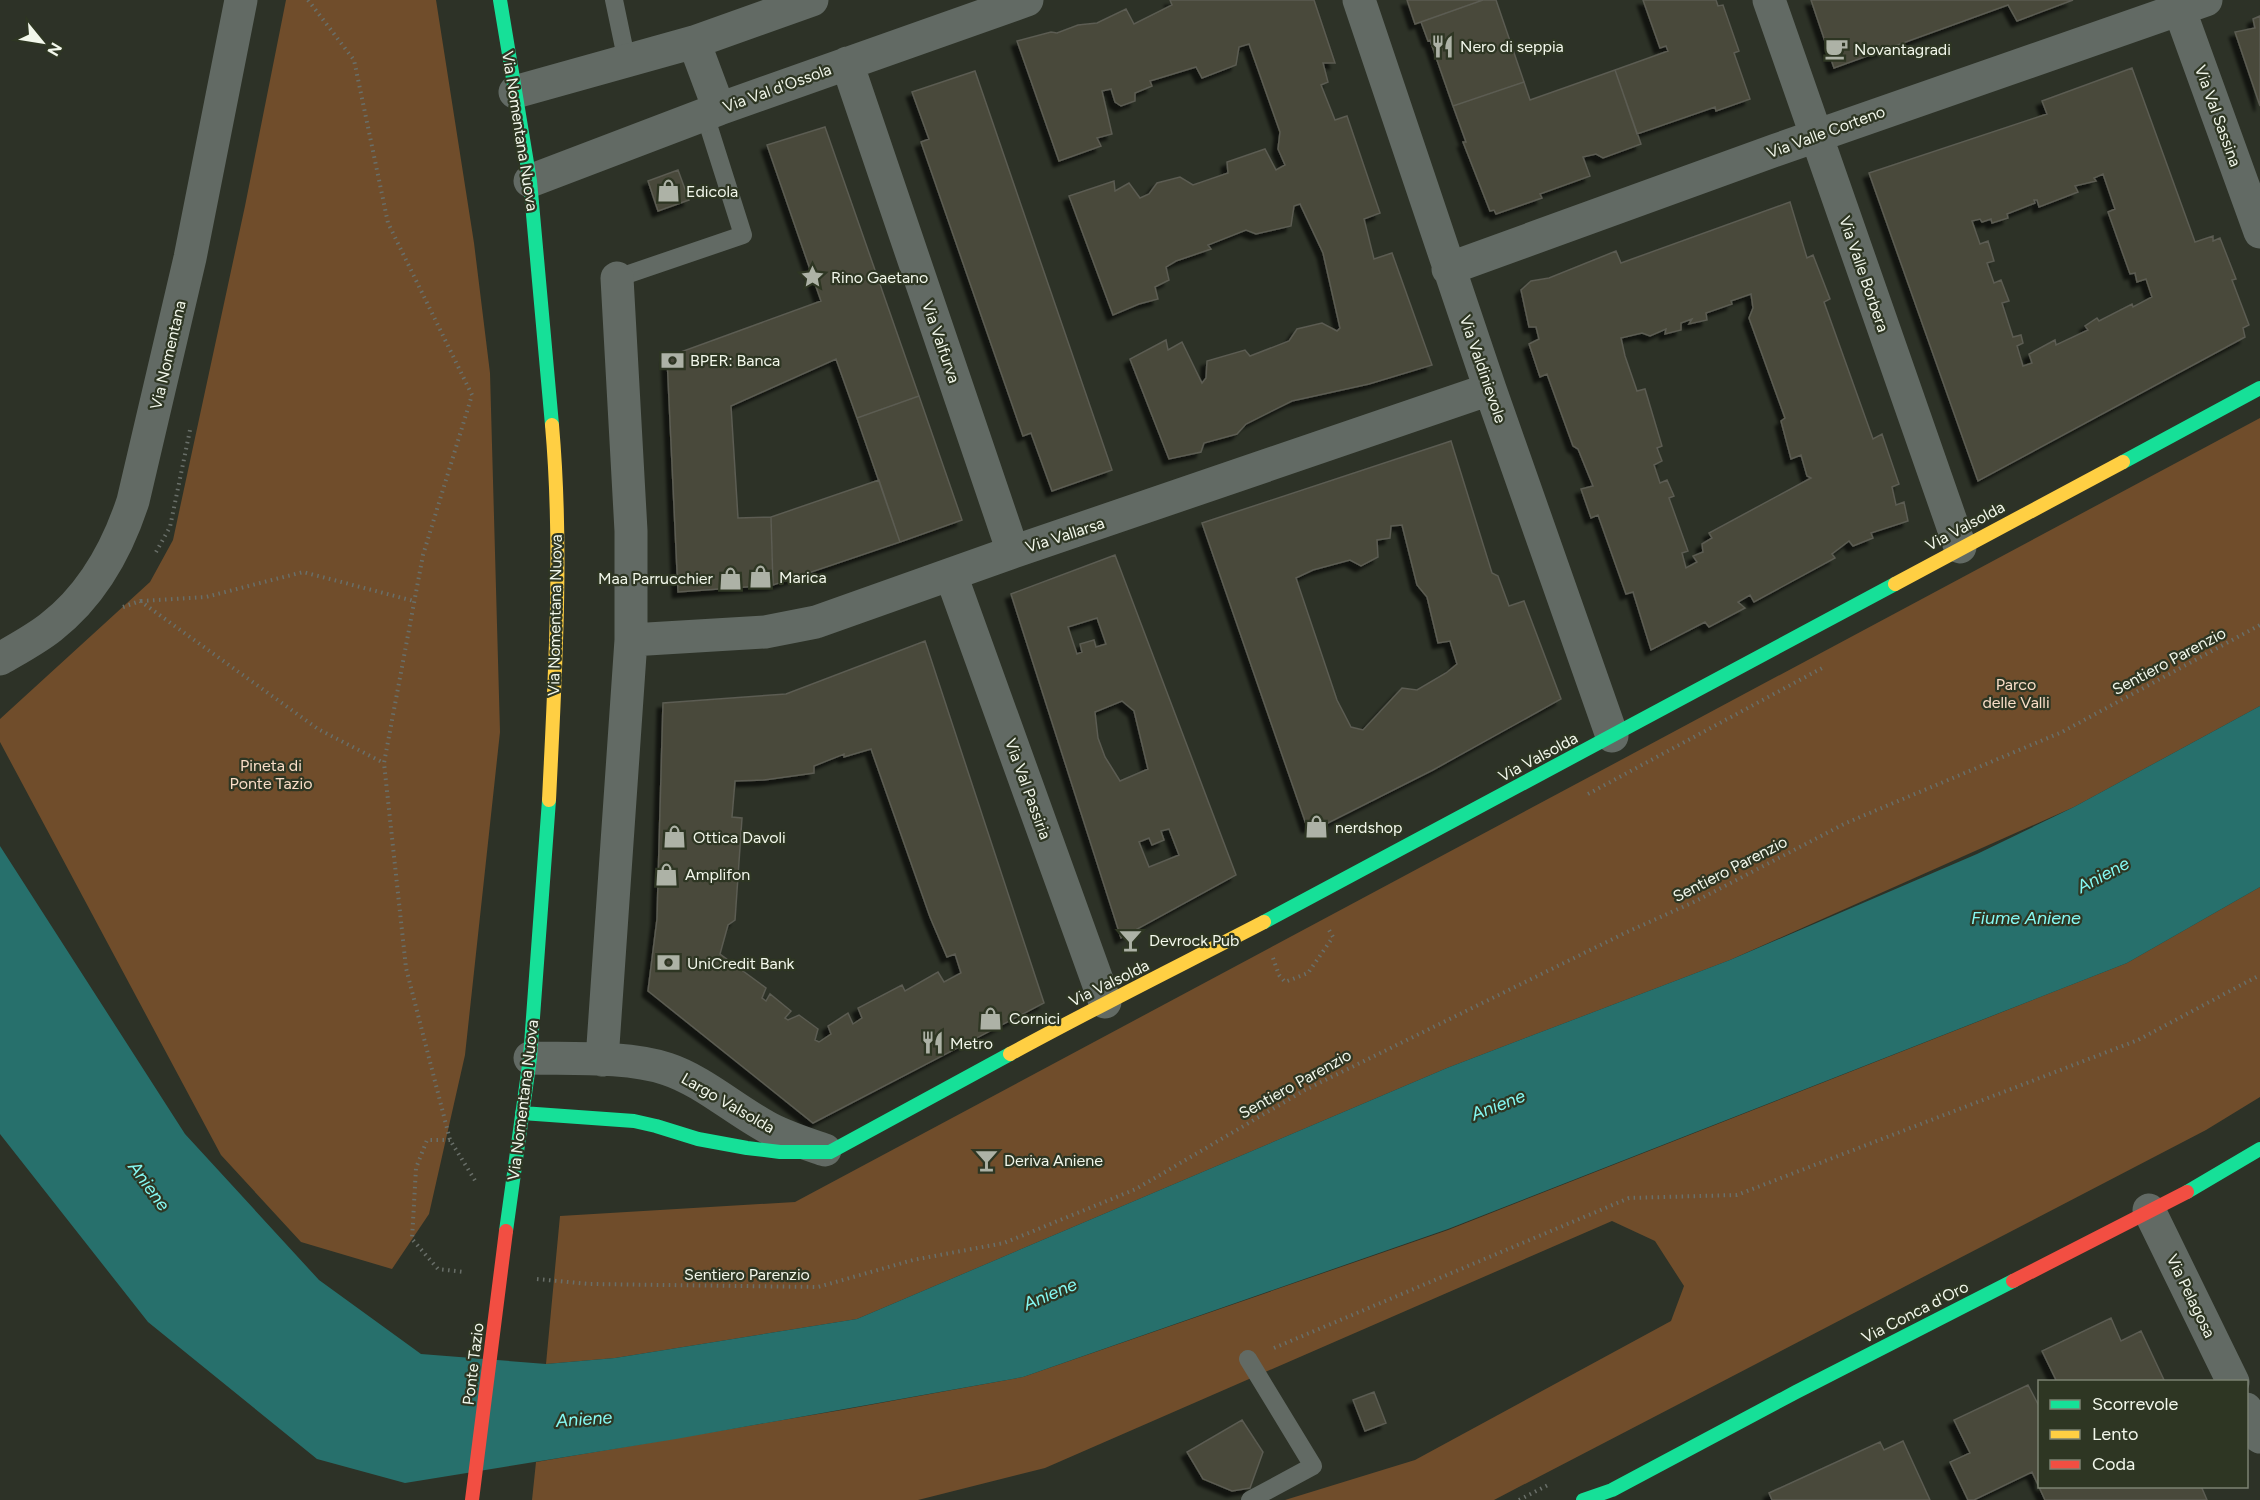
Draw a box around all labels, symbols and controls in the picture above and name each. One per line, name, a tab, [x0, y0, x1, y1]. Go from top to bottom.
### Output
north arrow	[12, 12, 72, 72]
restaurant icon: Nero di seppia	[1429, 33, 1455, 59]
cafe icon: Novantagradi	[1823, 36, 1849, 62]
place label: Nero di seppia	[1460, 37, 1564, 56]
text: N	[43, 39, 66, 59]
place label: Novantagradi	[1854, 40, 1951, 59]
street label: Via Nomentana Nuova	[498, 50, 542, 212]
street label: Via Val d'Ossola	[720, 60, 834, 116]
street label: Via Val Sassina	[2191, 63, 2245, 169]
street label: Via Valle Corteno	[1764, 102, 1888, 162]
shop icon: Edicola	[655, 178, 681, 204]
place label: Edicola	[686, 182, 738, 201]
street label: Via Valle Borbera	[1835, 214, 1893, 334]
place icon: Rino Gaetano	[800, 264, 826, 290]
place label: Rino Gaetano	[831, 268, 928, 287]
street label: Via Valfurva	[918, 298, 964, 386]
street label: Via Nomentana	[146, 299, 190, 411]
street label: Via Valdinievole	[1456, 313, 1510, 426]
bank icon: BPER: Banca	[659, 347, 685, 373]
place label: BPER: Banca	[690, 351, 780, 370]
street label: Via Valsolda	[1922, 497, 2008, 555]
street label: Via Vallarsa	[1023, 513, 1107, 557]
street label: Via Nomentana Nuova	[544, 534, 566, 696]
shop icon: Marica	[748, 564, 774, 590]
shop icon: Maa Parrucchier	[718, 565, 744, 591]
place label: Marica	[779, 568, 827, 587]
place label: Maa Parrucchier	[598, 569, 714, 588]
street label: Sentiero Parenzio	[2109, 623, 2229, 699]
park label: Parco delle Valli	[1982, 675, 2050, 712]
street label: Via Valsolda	[1495, 728, 1581, 786]
street label: Via Val Passiria	[1001, 736, 1055, 842]
park label: Pineta di Ponte Tazio	[230, 756, 312, 793]
shop icon: nerdshop	[1304, 814, 1330, 840]
place label: nerdshop	[1335, 818, 1403, 837]
shop icon: Ottica Davoli	[662, 824, 688, 850]
place label: Ottica Davoli	[693, 828, 786, 847]
street label: Sentiero Parenzio	[1670, 832, 1790, 906]
water label: Aniene	[2072, 852, 2133, 898]
shop icon: Amplifon	[654, 861, 680, 887]
place label: Amplifon	[685, 865, 750, 884]
water label: Fiume Aniene	[1971, 907, 2081, 929]
bar icon: Devrock Pub	[1118, 927, 1144, 953]
place label: Devrock Pub	[1149, 931, 1239, 950]
bank icon: UniCredit Bank	[656, 950, 682, 976]
place label: UniCredit Bank	[687, 954, 795, 973]
street label: Via Valsolda	[1066, 955, 1152, 1011]
shop icon: Cornici	[978, 1005, 1004, 1031]
place label: Cornici	[1009, 1009, 1060, 1028]
street label: Via Nomentana Nuova	[504, 1019, 542, 1181]
restaurant icon: Metro	[919, 1030, 945, 1056]
place label: Metro	[950, 1034, 993, 1053]
street label: Sentiero Parenzio	[1235, 1045, 1355, 1123]
street label: Largo Valsolda	[678, 1069, 778, 1137]
water label: Aniene	[1467, 1085, 1528, 1126]
bar icon: Deriva Aniene	[973, 1147, 999, 1173]
place label: Deriva Aniene	[1004, 1151, 1103, 1170]
water label: Aniene	[123, 1156, 175, 1215]
street label: Via Pelagosa	[2163, 1251, 2219, 1341]
street label: Sentiero Parenzio	[684, 1265, 810, 1284]
water label: Aniene	[1019, 1273, 1080, 1316]
street label: Via Conca d'Oro	[1859, 1277, 1971, 1347]
street label: Ponte Tazio	[459, 1322, 487, 1406]
legend	[2038, 1380, 2248, 1488]
text: Scorrevole	[2092, 1393, 2179, 1415]
water label: Aniene	[554, 1406, 613, 1432]
text: Lento	[2092, 1423, 2138, 1445]
text: Coda	[2092, 1453, 2135, 1475]

